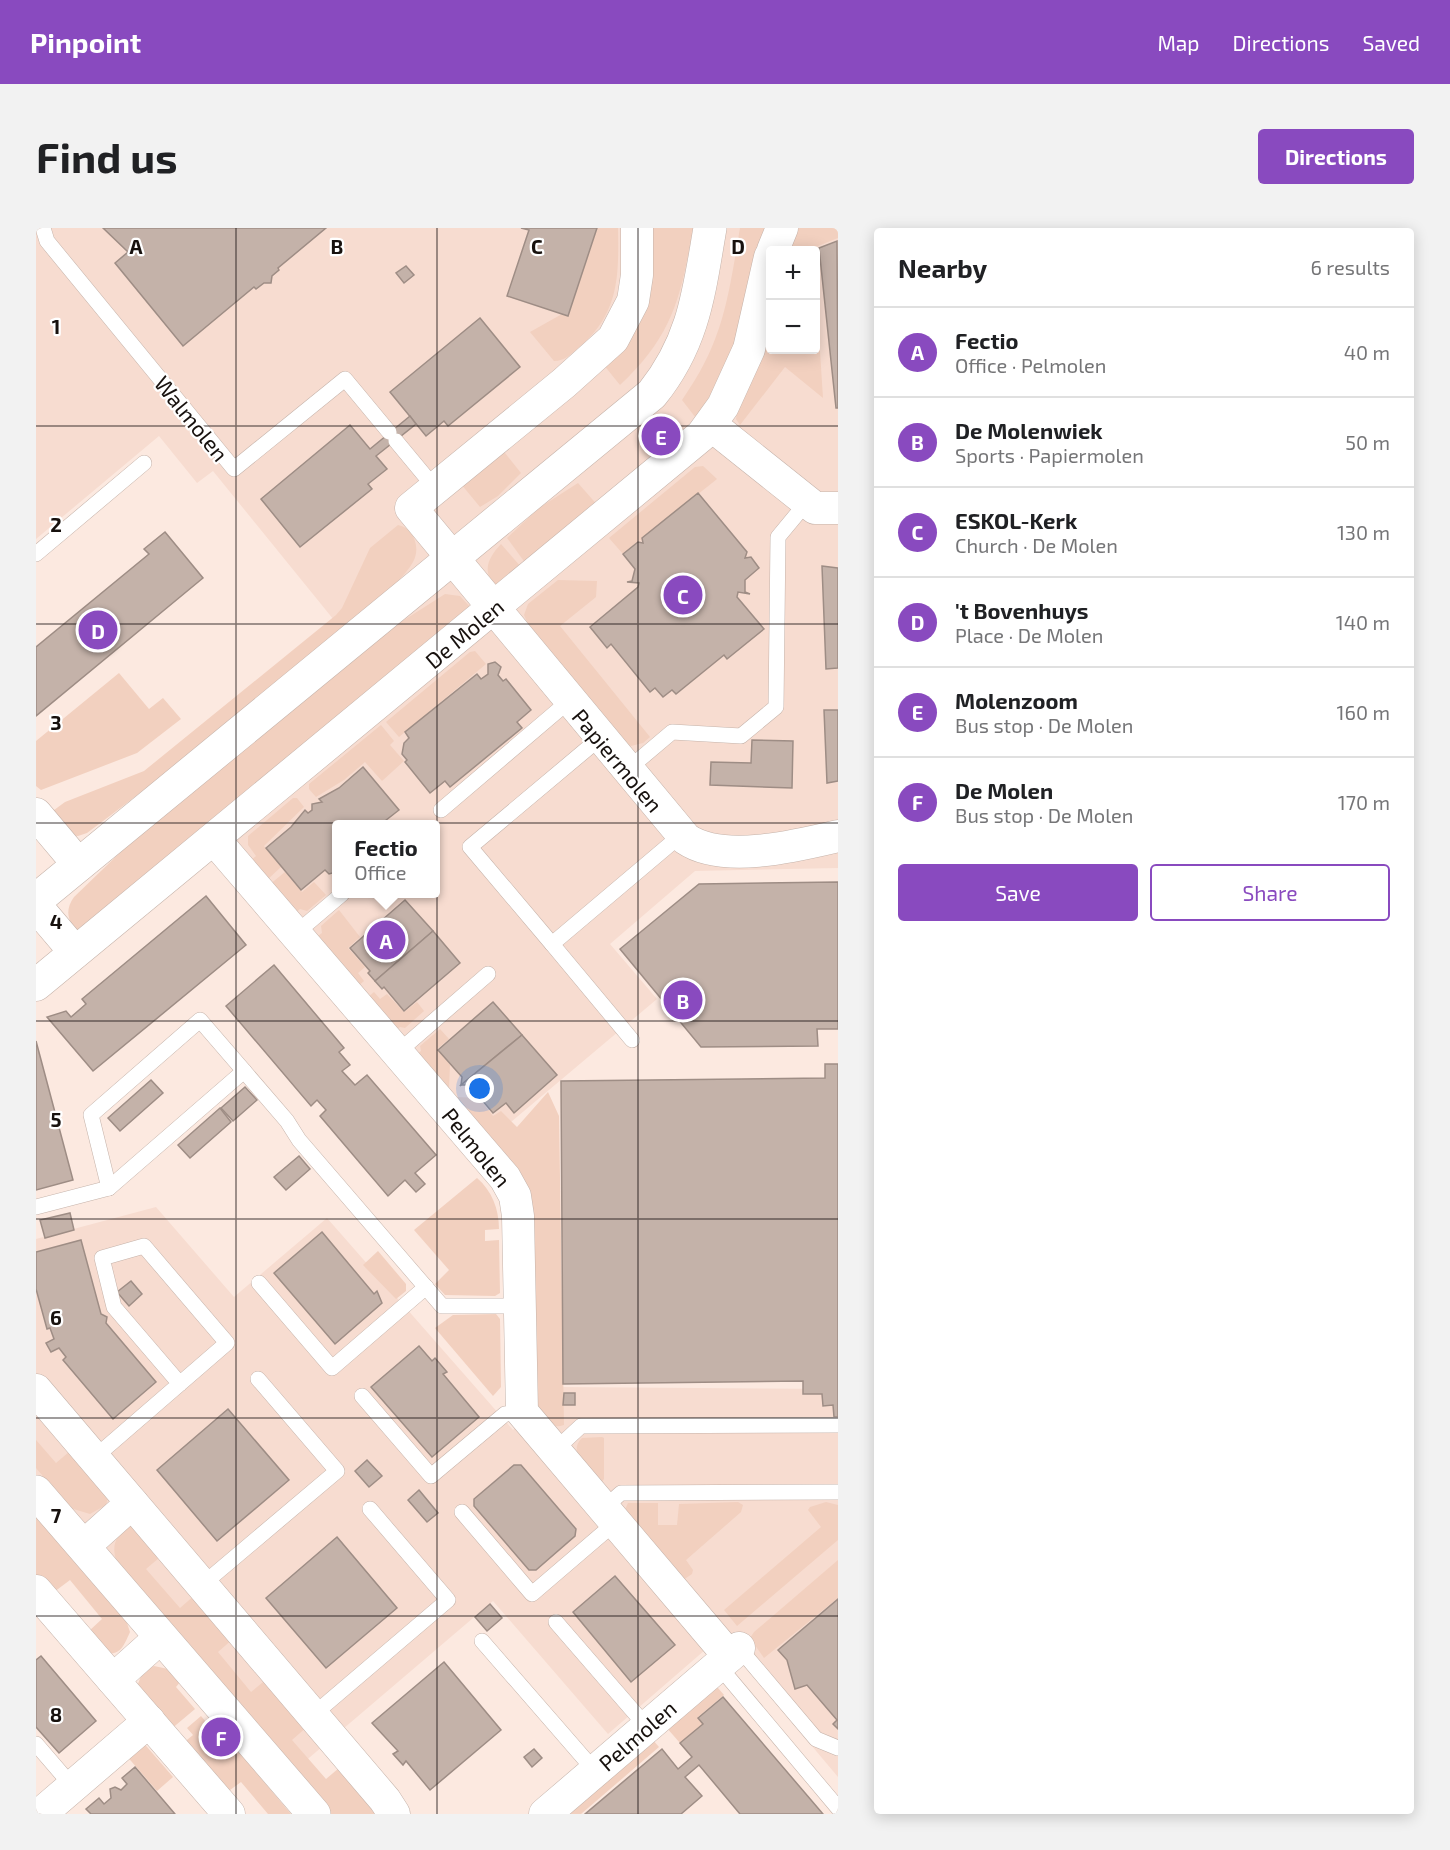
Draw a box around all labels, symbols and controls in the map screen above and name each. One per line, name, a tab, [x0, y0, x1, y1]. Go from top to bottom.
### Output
text: Pinpoint	[30, 25, 141, 59]
text: Map	[1157, 30, 1200, 55]
text: Directions	[1233, 30, 1329, 55]
text: Saved	[1362, 30, 1420, 55]
button: Directions	[1258, 129, 1414, 184]
text: Find us	[36, 131, 178, 181]
text: A	[129, 234, 143, 258]
text: B	[331, 234, 343, 258]
text: C	[531, 234, 543, 258]
text: D	[731, 234, 745, 258]
map controls	[766, 246, 820, 354]
button: +	[766, 246, 820, 300]
text: Nearby	[898, 252, 987, 283]
text: 6 results	[1310, 255, 1390, 279]
button: −	[766, 300, 820, 354]
text: 1	[52, 314, 60, 338]
text: Fectio	[955, 327, 1019, 353]
text: A	[911, 340, 924, 364]
text: 40 m	[1344, 340, 1390, 364]
text: Office · Pelmolen	[955, 353, 1106, 377]
street label: Walmolen	[150, 370, 234, 466]
pin: E	[642, 414, 680, 458]
text: De Molenwiek	[955, 417, 1103, 443]
text: B	[911, 430, 924, 454]
text: 50 m	[1345, 430, 1390, 454]
text: Sports · Papiermolen	[955, 443, 1144, 467]
text: ESKOL-Kerk	[955, 507, 1077, 533]
text: 2	[50, 512, 62, 536]
text: C	[912, 520, 923, 544]
text: 130 m	[1337, 520, 1390, 544]
text: Church · De Molen	[955, 533, 1118, 557]
pin: C	[664, 572, 702, 617]
street label: De Molen	[420, 593, 508, 673]
text: 't Bovenhuys	[955, 597, 1089, 623]
pin: D	[78, 608, 118, 652]
text: D	[911, 610, 924, 634]
text: 140 m	[1336, 610, 1390, 634]
text: Place · De Molen	[955, 623, 1103, 647]
text: Molenzoom	[955, 687, 1078, 713]
text: E	[912, 700, 923, 724]
text: 160 m	[1337, 700, 1390, 724]
street label: Papiermolen	[567, 703, 669, 817]
text: 3	[50, 710, 62, 734]
text: Bus stop · De Molen	[955, 713, 1133, 737]
text: De Molen	[955, 777, 1053, 803]
text: F	[912, 790, 923, 814]
text: 170 m	[1338, 790, 1390, 814]
text: Bus stop · De Molen	[955, 803, 1133, 827]
popup	[332, 820, 440, 898]
text: Fectio	[354, 834, 418, 860]
text: Office	[354, 860, 407, 884]
button: Save	[898, 864, 1138, 921]
button: Share	[1150, 864, 1390, 921]
text: 4	[50, 909, 63, 933]
pin: A	[366, 918, 406, 962]
pin: B	[664, 978, 702, 1022]
your location	[465, 1074, 494, 1103]
street label: Pelmolen	[437, 1102, 517, 1192]
text: 5	[50, 1107, 62, 1131]
text: 6	[50, 1305, 62, 1329]
text: 7	[51, 1503, 62, 1527]
street label: Pelmolen	[593, 1694, 681, 1776]
text: 8	[50, 1702, 62, 1726]
pin: F	[202, 1714, 240, 1760]

